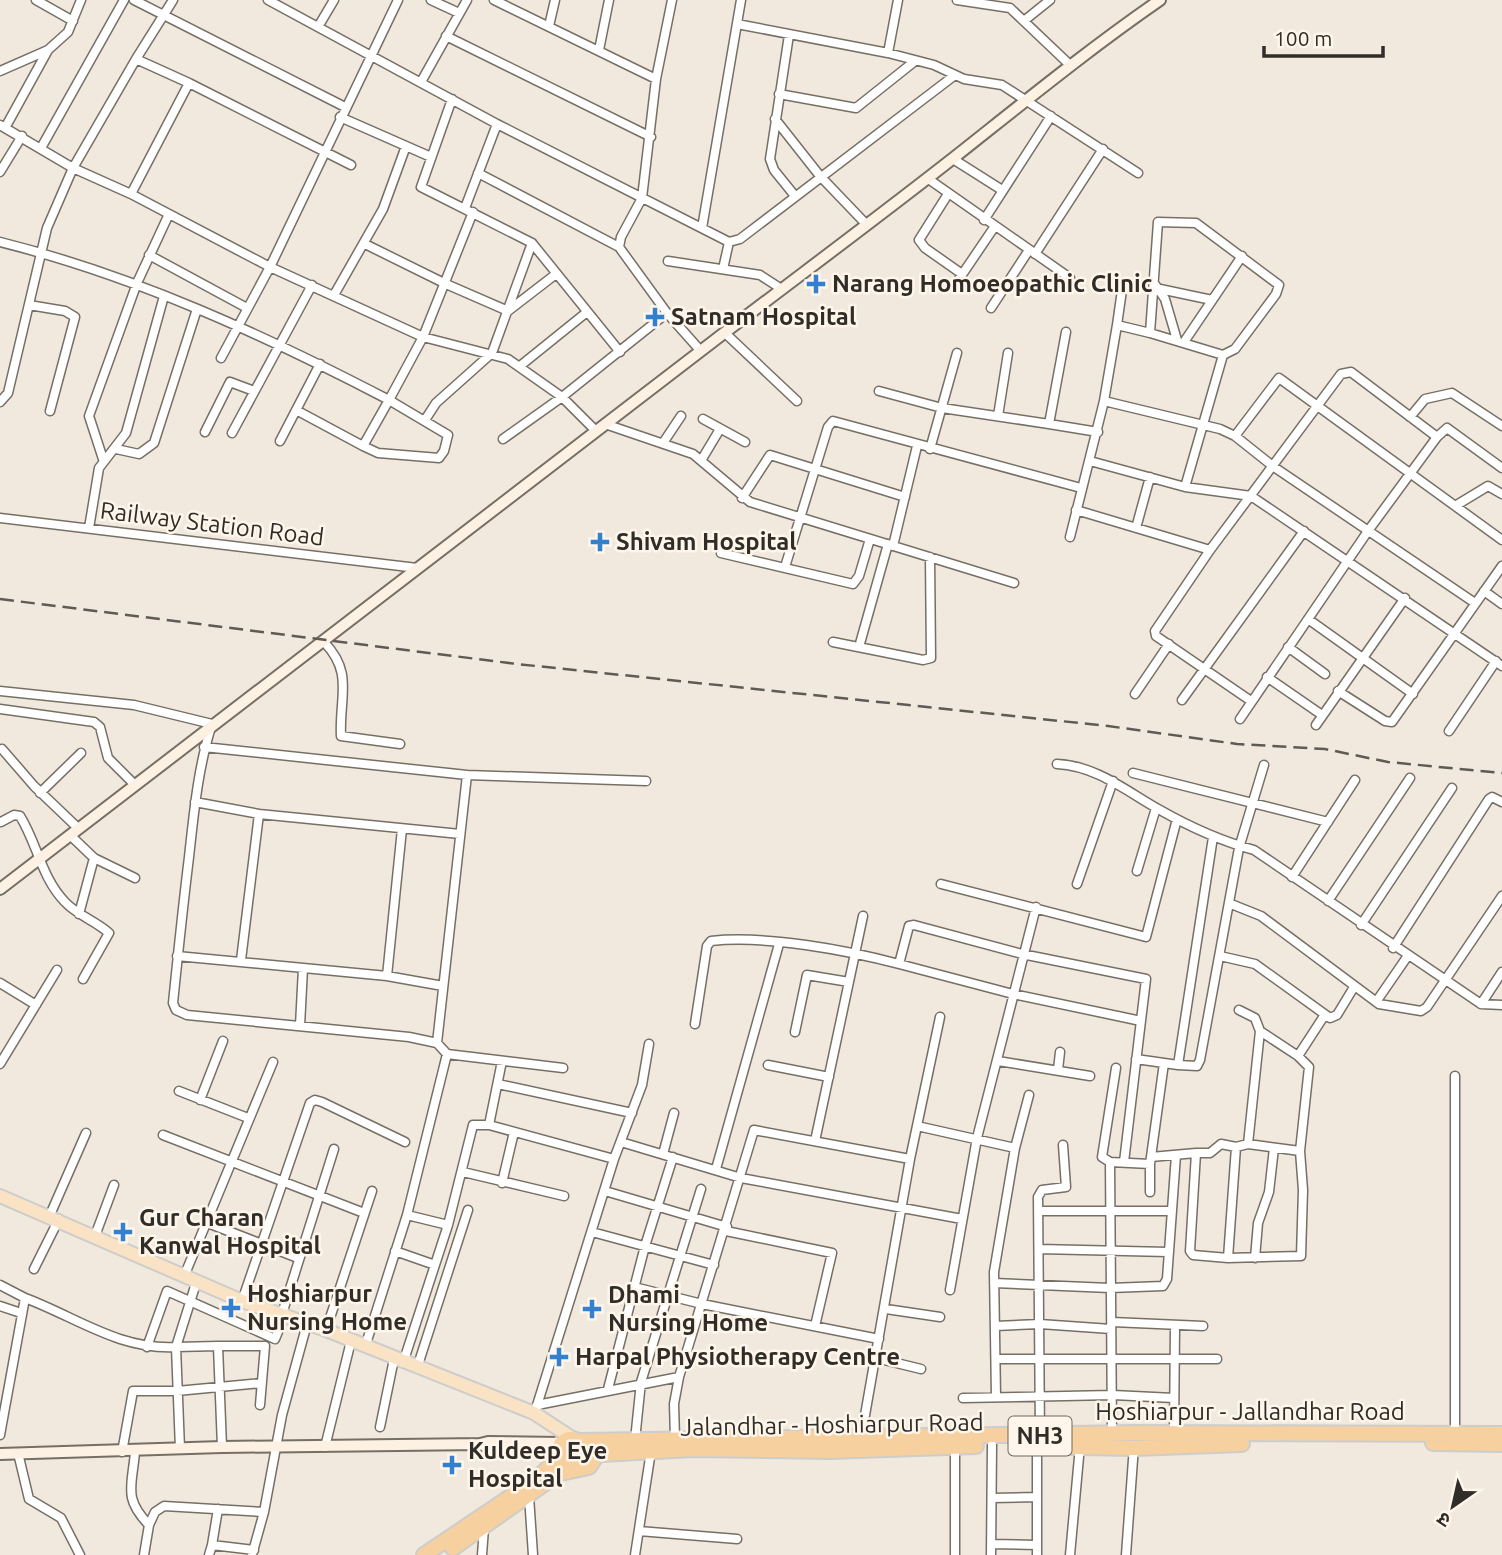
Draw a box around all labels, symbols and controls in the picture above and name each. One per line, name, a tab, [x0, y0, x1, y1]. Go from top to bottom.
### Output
scale bar	[1264, 14, 1383, 58]
text: 100 m	[1274, 26, 1332, 50]
place label: Narang Homoeopathic Clinic	[832, 270, 1153, 297]
marker: Narang Homoeopathic Clinic	[806, 274, 826, 294]
place label: Satnam Hospital	[671, 303, 856, 330]
marker: Satnam Hospital	[645, 307, 665, 327]
street label: Railway Station Road	[99, 496, 326, 551]
place label: Shivam Hospital	[616, 528, 797, 555]
marker: Shivam Hospital	[590, 532, 610, 552]
place label: Gur Charan Kanwal Hospital	[139, 1204, 321, 1259]
marker: Gur Charan Kanwal Hospital	[113, 1222, 133, 1242]
place label: Hoshiarpur Nursing Home	[247, 1280, 407, 1335]
place label: Dhami Nursing Home	[608, 1281, 768, 1336]
marker: Hoshiarpur Nursing Home	[221, 1298, 241, 1318]
marker: Dhami Nursing Home	[582, 1299, 602, 1319]
place label: Harpal Physiotherapy Centre	[575, 1343, 900, 1370]
marker: Harpal Physiotherapy Centre	[549, 1347, 569, 1367]
street label: Hoshiarpur - Jallandhar Road	[1095, 1398, 1405, 1425]
street label: Jalandhar - Hoshiarpur Road	[680, 1408, 984, 1441]
road number: NH3	[1009, 1416, 1072, 1456]
place label: Kuldeep Eye Hospital	[468, 1437, 607, 1492]
marker: Kuldeep Eye Hospital	[442, 1455, 462, 1475]
north arrow	[1418, 1471, 1488, 1541]
text: उ	[1432, 1507, 1454, 1532]

